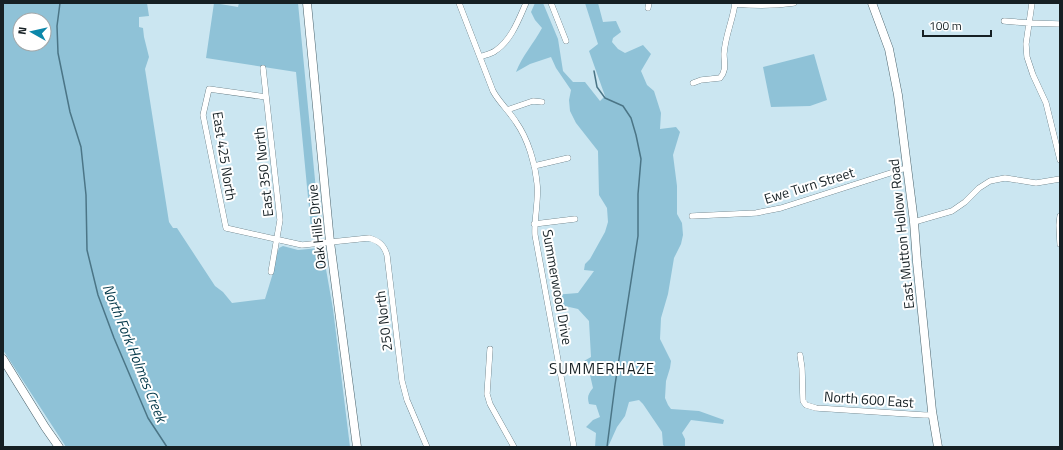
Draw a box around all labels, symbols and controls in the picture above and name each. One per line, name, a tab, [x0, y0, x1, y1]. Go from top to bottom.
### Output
north arrow	[12, 12, 52, 52]
scale bar	[923, 12, 991, 38]
text: 100 m	[929, 16, 962, 35]
text: N	[14, 26, 31, 35]
street label: East 425 North	[208, 110, 242, 202]
street label: East 350 North	[248, 126, 278, 218]
street label: East Mutton Hollow Road	[883, 158, 919, 310]
street label: Ewe Turn Street	[761, 161, 857, 209]
street label: Oak Hills Drive	[301, 184, 331, 270]
street label: Summerwood Drive	[538, 228, 578, 346]
water label: North Fork Holmes Creek	[97, 280, 174, 428]
street label: 250 North	[369, 290, 397, 352]
district label: SUMMERHAZE	[549, 357, 655, 380]
street label: North 600 East	[823, 385, 915, 413]

